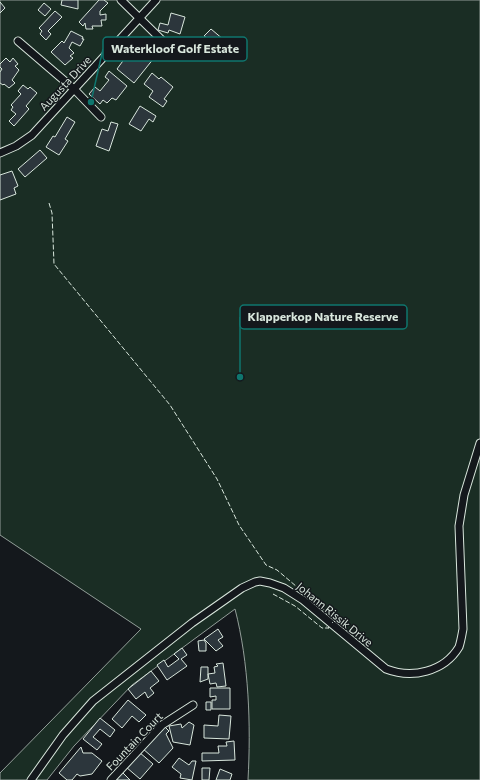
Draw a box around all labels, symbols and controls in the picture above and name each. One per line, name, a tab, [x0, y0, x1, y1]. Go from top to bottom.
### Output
callout: Waterkloof Golf Estate	[103, 37, 247, 61]
text: Waterkloof Golf Estate	[111, 41, 239, 55]
street label: Augusta Drive	[36, 53, 94, 113]
callout: Klapperkop Nature Reserve	[240, 305, 407, 329]
text: Klapperkop Nature Reserve	[248, 309, 398, 323]
street label: Johann Rissik Drive	[294, 579, 376, 650]
street label: Fountain Court	[103, 709, 165, 773]

